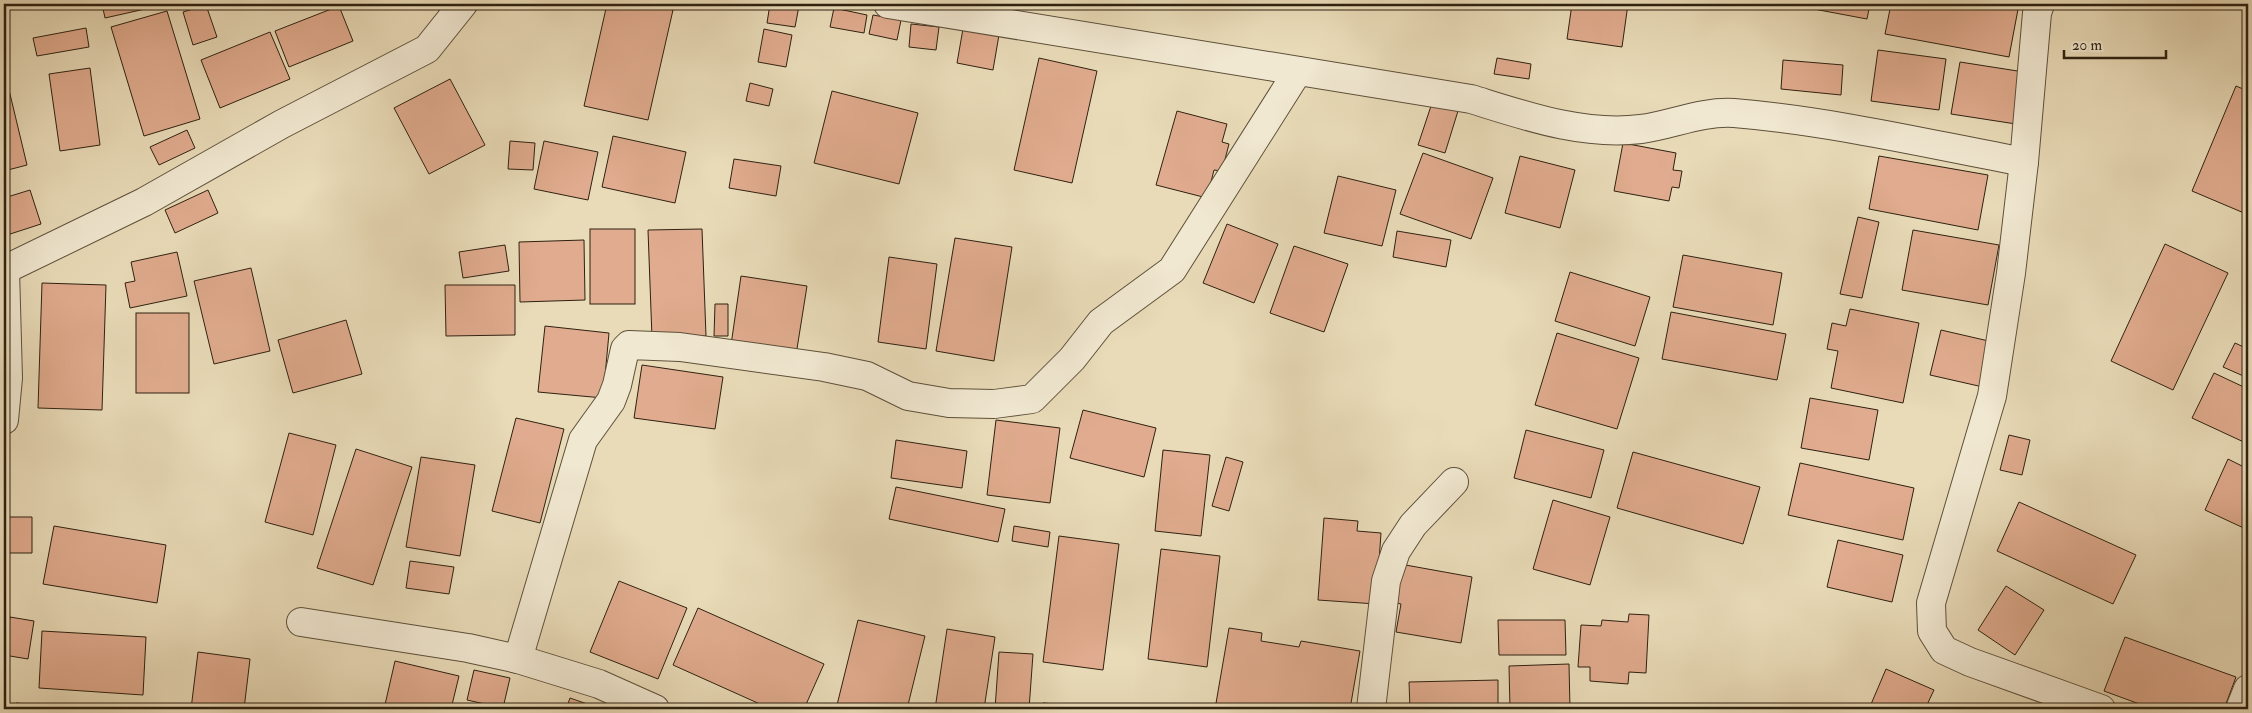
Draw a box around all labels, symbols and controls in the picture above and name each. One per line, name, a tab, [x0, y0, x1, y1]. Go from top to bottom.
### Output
scale bar	[2064, 28, 2167, 60]
text: 20 m	[2072, 36, 2102, 55]

